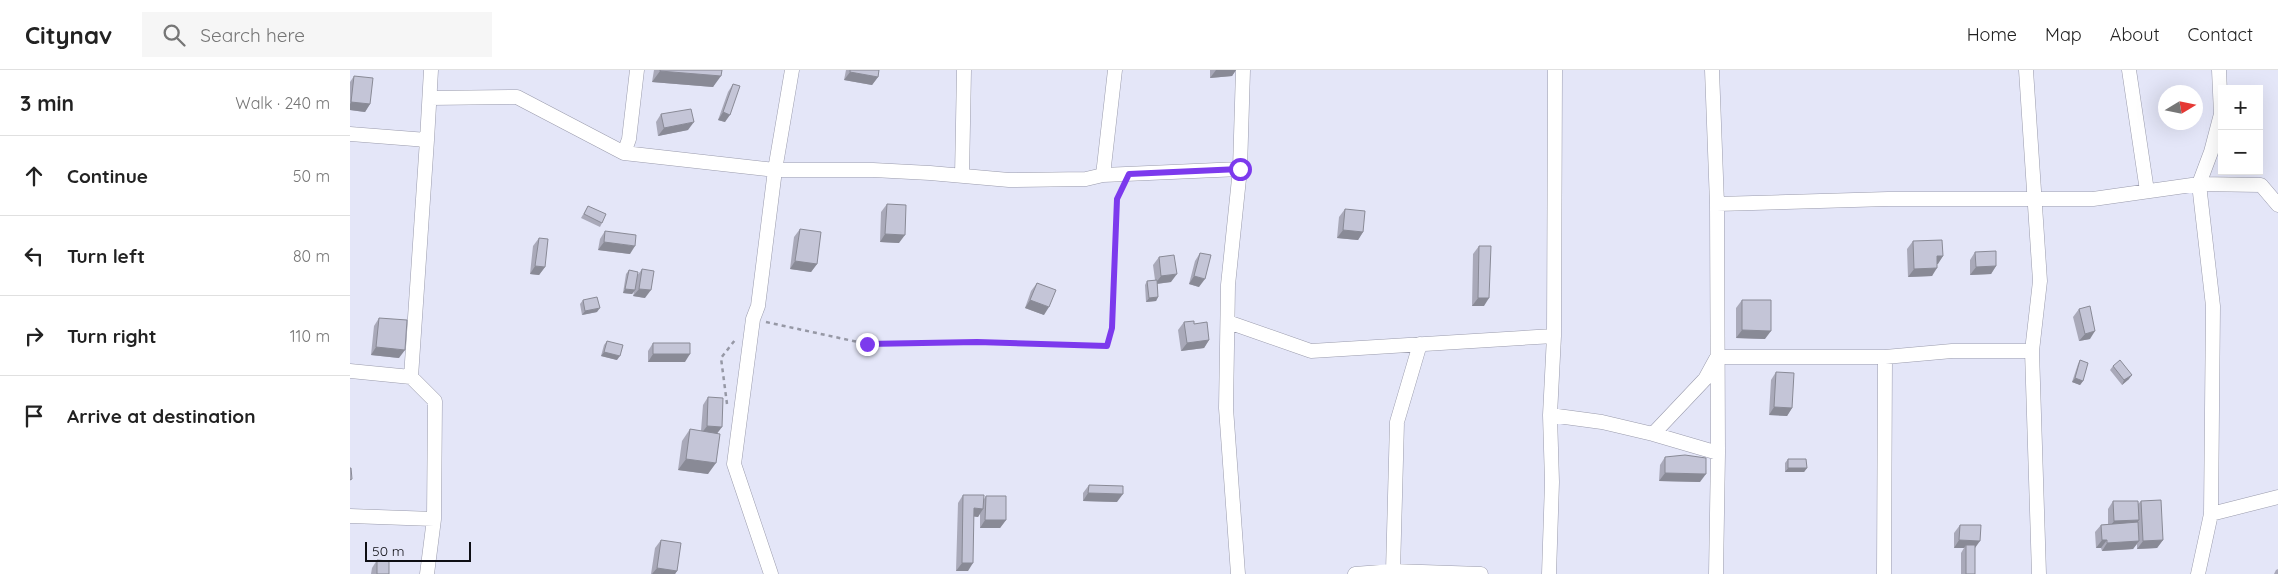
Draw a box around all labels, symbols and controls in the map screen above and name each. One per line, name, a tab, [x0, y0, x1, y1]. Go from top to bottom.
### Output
search box	[142, 12, 492, 57]
text: Citynav	[25, 20, 112, 50]
icon: search	[160, 21, 188, 49]
text: Search here	[200, 23, 305, 47]
text: Home	[1967, 23, 2017, 46]
text: Map	[2045, 23, 2082, 46]
text: About	[2110, 23, 2160, 46]
text: Contact	[2188, 23, 2253, 46]
north arrow	[2158, 85, 2203, 130]
map controls	[2218, 85, 2263, 175]
button: +	[2218, 85, 2263, 130]
text: 3 min	[20, 90, 74, 116]
text: Walk · 240 m	[235, 93, 330, 113]
button: −	[2218, 130, 2263, 175]
route start	[1229, 158, 1252, 181]
icon: ahead	[20, 162, 48, 190]
text: Continue	[67, 164, 148, 188]
text: 50 m	[293, 166, 330, 186]
icon: left	[20, 242, 48, 270]
text: Turn left	[67, 244, 145, 268]
text: 80 m	[293, 246, 330, 266]
icon: right	[20, 322, 48, 350]
text: Turn right	[67, 324, 156, 348]
text: 110 m	[290, 326, 330, 346]
route end	[856, 333, 879, 356]
icon: arrive	[20, 402, 48, 430]
text: Arrive at destination	[67, 404, 256, 428]
scale bar	[365, 539, 471, 562]
text: 50 m	[372, 542, 405, 560]

